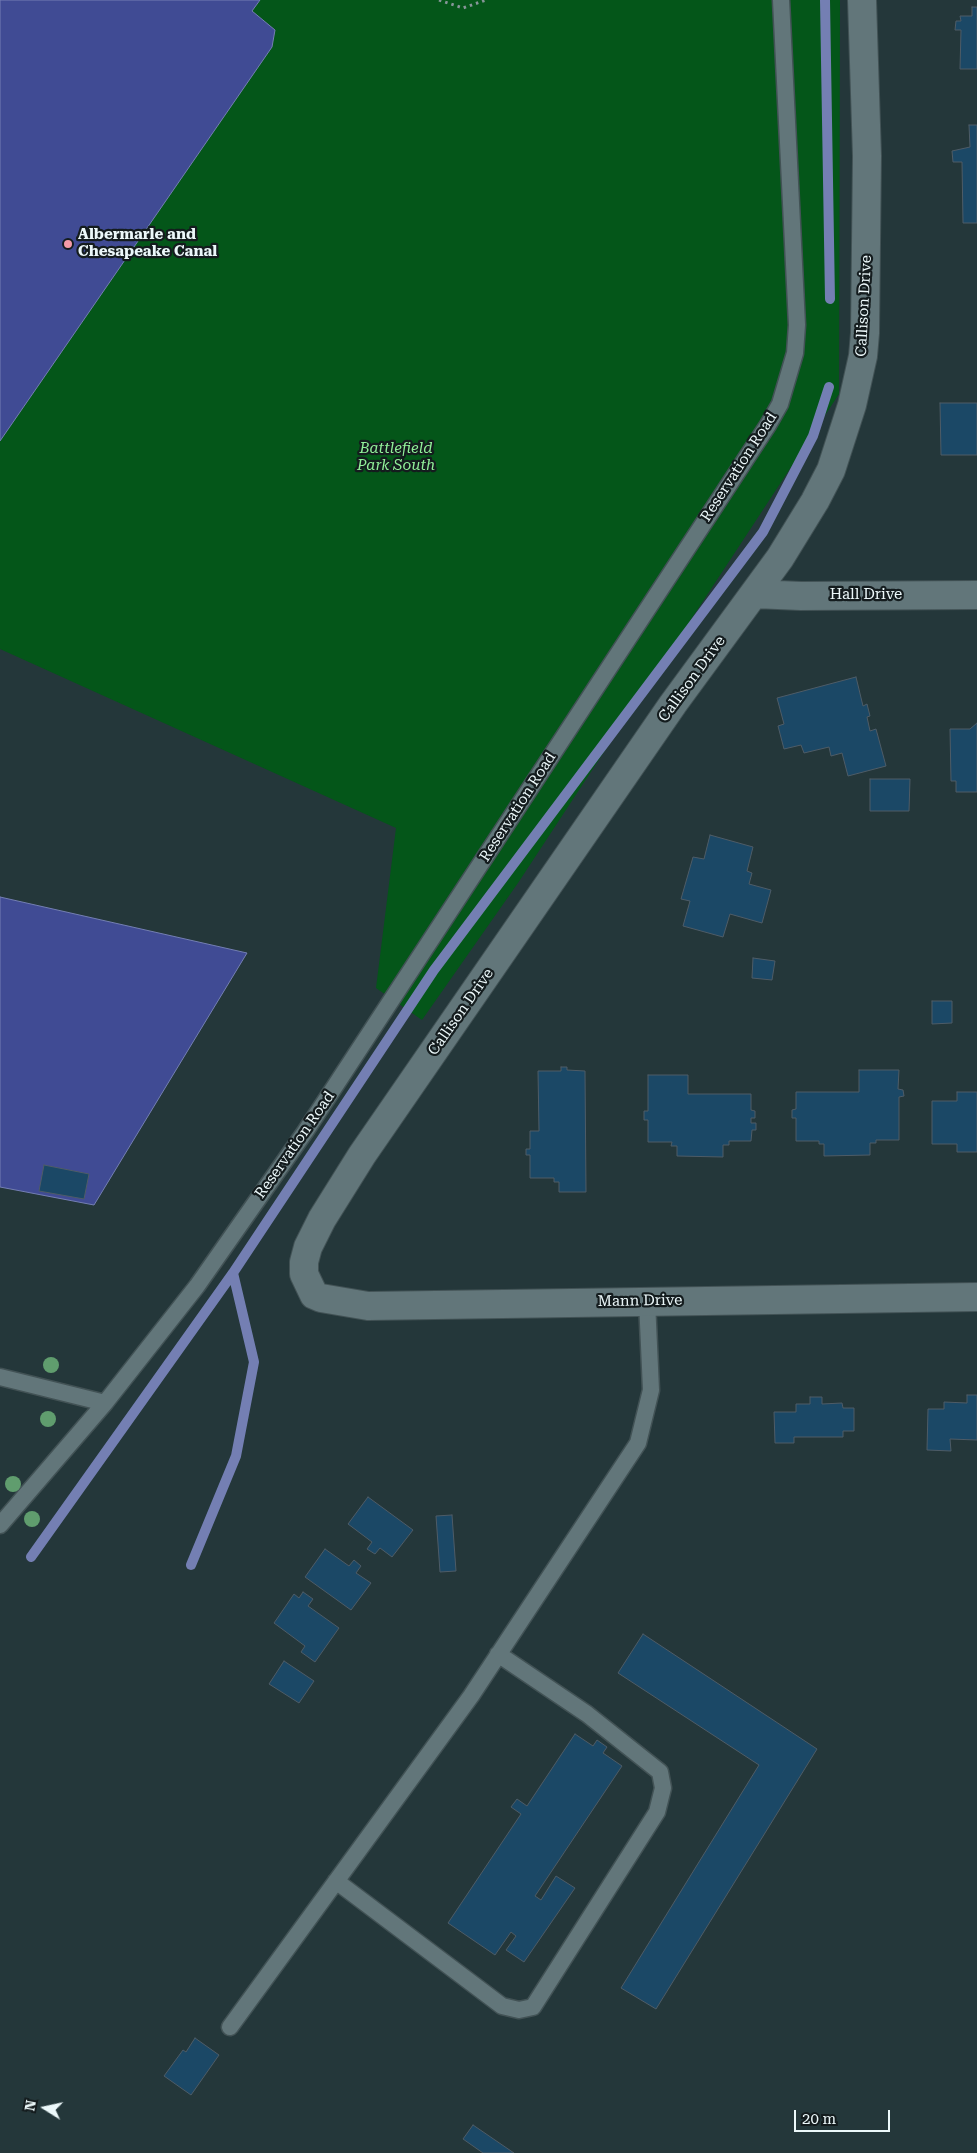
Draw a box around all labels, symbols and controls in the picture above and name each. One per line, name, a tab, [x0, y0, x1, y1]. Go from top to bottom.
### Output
place label: Albermarle and Chesapeake Canal	[78, 226, 217, 261]
marker: Albermarle and Chesapeake Canal	[62, 238, 74, 250]
street label: Callison Drive	[852, 255, 876, 357]
street label: Reservation Road	[697, 409, 781, 525]
park label: Battlefield Park South	[357, 440, 435, 475]
street label: Hall Drive	[830, 586, 902, 604]
street label: Callison Drive	[655, 632, 729, 726]
street label: Reservation Road	[476, 749, 560, 865]
street label: Callison Drive	[424, 965, 498, 1059]
street label: Reservation Road	[251, 1088, 339, 1202]
street label: Mann Drive	[598, 1291, 682, 1311]
north arrow	[20, 2083, 70, 2133]
text: N	[21, 2099, 39, 2112]
scale bar	[797, 2100, 893, 2132]
text: 20 m	[802, 2110, 836, 2128]

